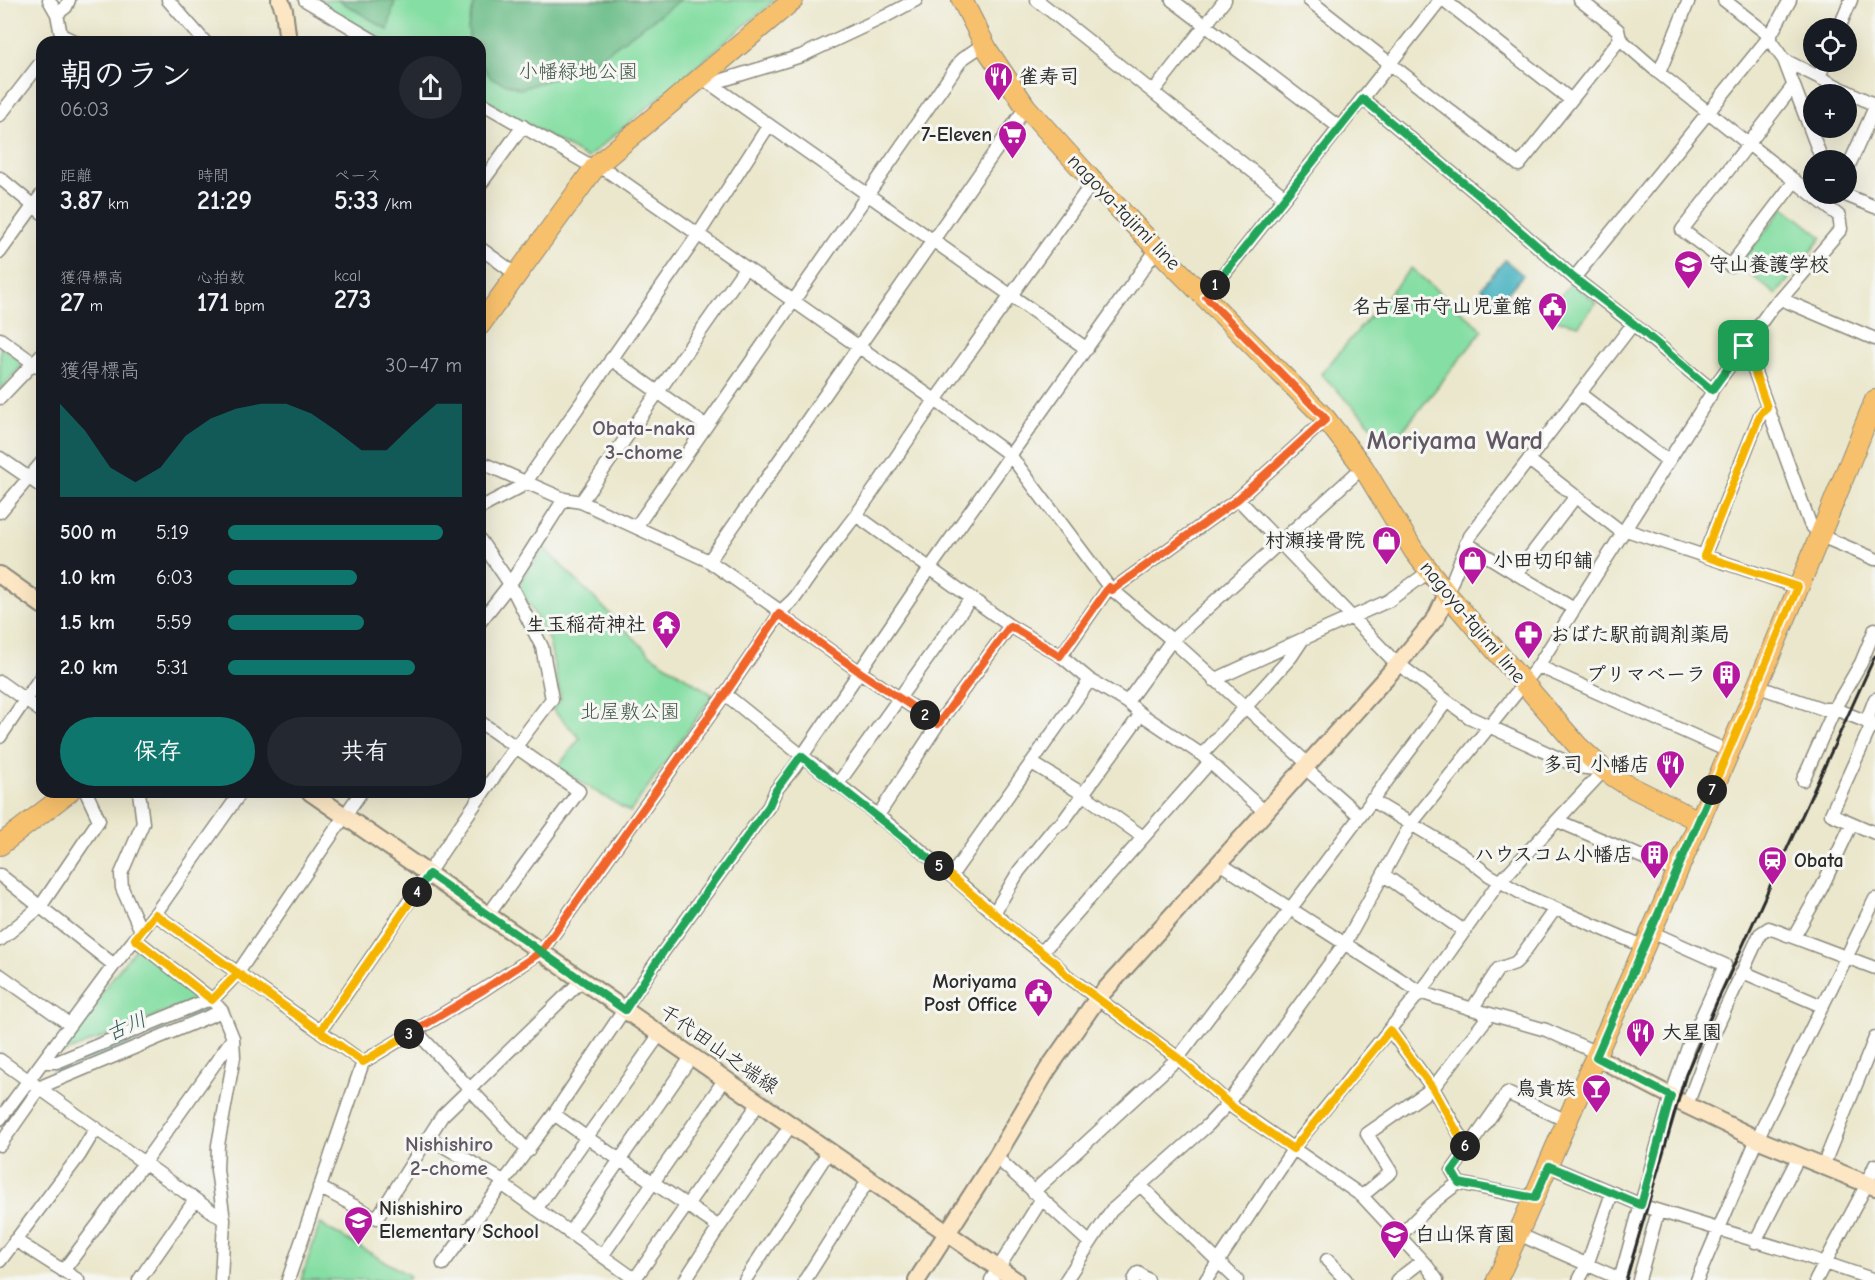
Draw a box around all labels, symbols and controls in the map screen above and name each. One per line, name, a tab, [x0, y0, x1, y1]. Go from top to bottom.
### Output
map controls	[1803, 18, 1857, 204]
button: locate	[1803, 18, 1857, 72]
text: 朝のラン	[60, 56, 192, 94]
button: share	[399, 56, 462, 119]
park label: 小幡緑地公園	[518, 60, 638, 83]
restaurant icon: 雀寿司	[982, 60, 1014, 102]
place label: 雀寿司	[1019, 65, 1079, 88]
button: +	[1803, 84, 1857, 138]
text: 06:03	[60, 98, 109, 121]
supermarket icon: 7-Eleven	[997, 118, 1029, 160]
place label: 7-Eleven	[921, 123, 992, 146]
street label: nagoya-tajimi line	[1063, 149, 1185, 275]
button: −	[1803, 150, 1857, 204]
text: 距離	[60, 167, 92, 185]
text: 時間	[197, 167, 229, 185]
text: ペース	[334, 167, 381, 185]
text: 3.87	[60, 186, 103, 216]
text: 21:29	[197, 186, 252, 216]
text: 5:33	[334, 186, 379, 216]
text: km	[103, 195, 129, 213]
text: /km	[379, 195, 412, 213]
school or university icon: 守山養護学校	[1672, 248, 1704, 290]
place label: 守山養護学校	[1709, 253, 1829, 276]
text: kcal	[334, 267, 361, 285]
text: 獲得標高	[60, 269, 124, 287]
text: 心拍数	[197, 269, 245, 287]
pin: 1	[1200, 270, 1230, 300]
text: 1	[1212, 276, 1218, 294]
text: 273	[334, 285, 371, 315]
text: 27	[60, 288, 84, 318]
text: 171	[197, 288, 229, 318]
public building icon: 名古屋市守山児童館	[1537, 290, 1569, 332]
place label: 名古屋市守山児童館	[1352, 295, 1532, 318]
text: m	[84, 297, 103, 315]
text: bpm	[229, 297, 265, 315]
pin	[1718, 320, 1769, 371]
icon: arrive	[1727, 329, 1760, 362]
text: 30–47 m	[385, 354, 462, 377]
text: 獲得標高	[60, 359, 140, 382]
district label: Obata-naka 3-chome	[592, 416, 696, 464]
district label: Moriyama Ward	[1367, 426, 1543, 456]
text: 500 m	[60, 521, 117, 544]
text: 5:19	[156, 521, 189, 544]
shop icon: 村瀬接骨院	[1370, 524, 1402, 566]
place label: 村瀬接骨院	[1265, 529, 1365, 552]
shop icon: 小田切印舗	[1456, 544, 1488, 586]
place label: 小田切印舗	[1493, 549, 1593, 572]
street label: nagoya-tajimi line	[1415, 556, 1531, 688]
text: 1.0 km	[60, 566, 116, 589]
text: 6:03	[156, 566, 193, 589]
temple icon: 生玉稲荷神社	[651, 608, 683, 650]
text: 1.5 km	[60, 611, 115, 634]
text: 5:59	[156, 611, 192, 634]
place label: 生玉稲荷神社	[526, 613, 646, 636]
pharmacy icon: おばた駅前調剤薬局	[1513, 618, 1545, 660]
place label: おばた駅前調剤薬局	[1550, 623, 1730, 646]
text: 2.0 km	[60, 656, 118, 679]
text: 5:31	[156, 656, 189, 679]
building icon: プリマベーラ	[1711, 658, 1743, 700]
place label: プリマベーラ	[1586, 663, 1706, 686]
park label: 北屋敷公園	[580, 700, 680, 723]
pin: 2	[910, 700, 940, 730]
text: 2	[921, 706, 929, 724]
button: 保存	[60, 717, 255, 786]
button: 共有	[267, 717, 462, 786]
restaurant icon: 多司 小幡店	[1655, 748, 1687, 790]
place label: 多司 小幡店	[1543, 753, 1650, 776]
pin: 7	[1697, 775, 1727, 805]
text: 7	[1708, 781, 1716, 799]
building icon: ハウスコム小幡店	[1638, 838, 1670, 880]
place label: ハウスコム小幡店	[1474, 843, 1633, 866]
station icon: Obata	[1757, 844, 1789, 886]
place label: Obata	[1794, 849, 1844, 872]
pin: 5	[924, 851, 954, 881]
text: 5	[935, 857, 943, 875]
pin: 4	[402, 877, 432, 907]
text: 4	[413, 883, 421, 901]
place label: Moriyama Post Office	[924, 970, 1017, 1016]
public building icon: Moriyama Post Office	[1022, 976, 1054, 1018]
street label: 千代田山之端線	[655, 999, 783, 1099]
water label: 古川	[102, 1007, 150, 1045]
restaurant icon: 大星園	[1625, 1016, 1657, 1058]
pin: 3	[394, 1019, 424, 1049]
place label: 大星園	[1662, 1021, 1722, 1044]
text: 3	[405, 1025, 413, 1043]
bar icon: 鳥貴族	[1581, 1072, 1613, 1114]
place label: 鳥貴族	[1516, 1077, 1576, 1100]
pin: 6	[1450, 1131, 1480, 1161]
district label: Nishishiro 2-chome	[405, 1132, 493, 1180]
text: 6	[1461, 1137, 1469, 1155]
place label: Nishishiro Elementary School	[379, 1197, 539, 1243]
school or university icon: Nishishiro Elementary School	[342, 1204, 374, 1246]
school or university icon: 白山保育園	[1378, 1218, 1410, 1260]
place label: 白山保育園	[1415, 1223, 1515, 1246]

